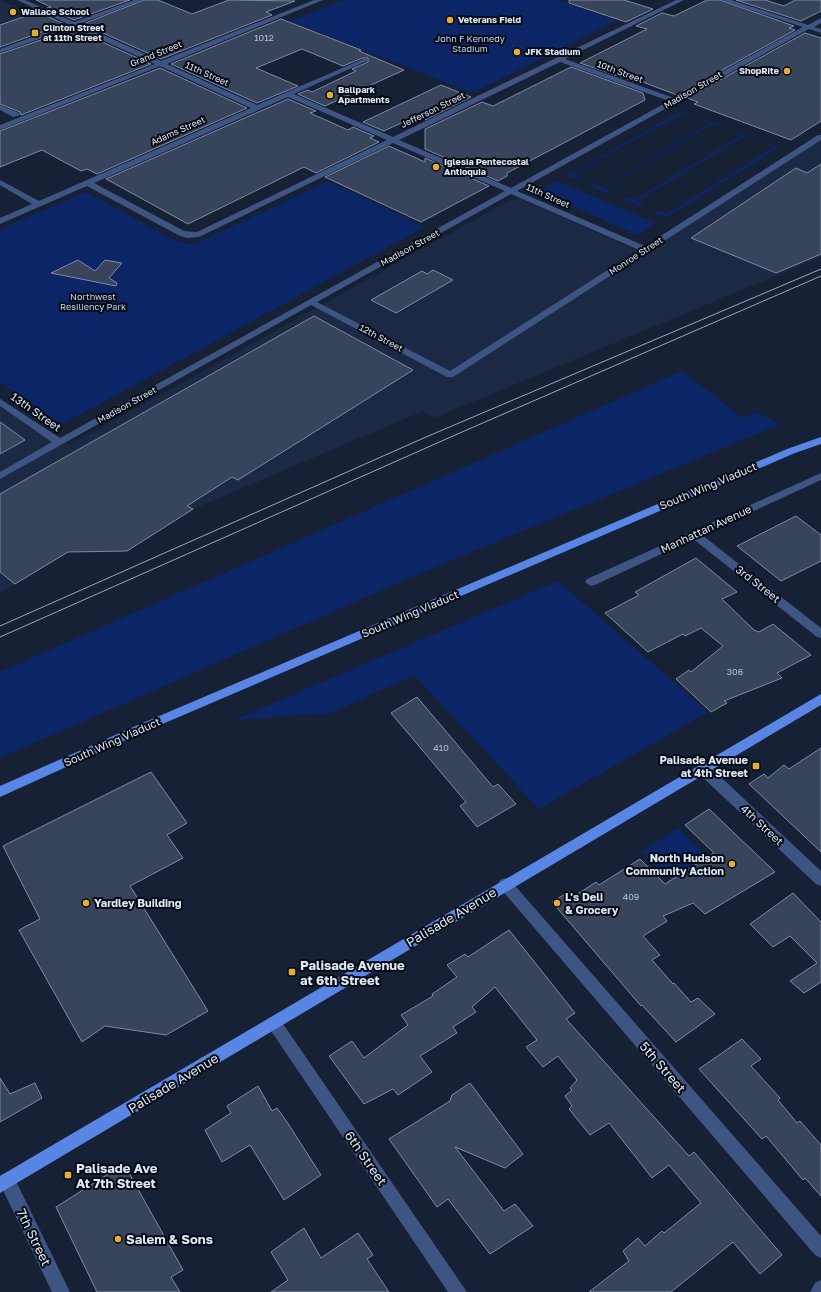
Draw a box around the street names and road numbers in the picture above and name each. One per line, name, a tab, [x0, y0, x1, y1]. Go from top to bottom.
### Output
street label: Grand Street	[128, 38, 184, 69]
street label: 10th Street	[596, 58, 645, 85]
street label: 11th Street	[184, 59, 231, 88]
street label: Madison Street	[662, 68, 724, 111]
street label: Jefferson Street	[399, 89, 467, 130]
street label: Adams Street	[149, 114, 207, 147]
street label: 11th Street	[525, 181, 572, 210]
street label: Madison Street	[379, 227, 441, 268]
street label: Monroe Street	[607, 234, 665, 277]
street label: 12th Street	[358, 322, 405, 354]
street label: Madison Street	[96, 384, 158, 425]
street label: 13th Street	[9, 390, 64, 434]
street label: South Wing Viaduct	[657, 459, 758, 512]
street label: Manhattan Avenue	[658, 502, 753, 555]
street label: 3rd Street	[734, 562, 783, 605]
street label: South Wing Viaduct	[359, 587, 460, 640]
street label: South Wing Viaduct	[61, 714, 162, 769]
street label: 4th Street	[738, 802, 786, 848]
street label: Palisade Avenue	[403, 884, 499, 950]
street label: 5th Street	[636, 1038, 690, 1096]
street label: Palisade Avenue	[125, 1050, 221, 1116]
street label: 6th Street	[341, 1128, 391, 1188]
street label: 7th Street	[13, 1206, 55, 1268]

